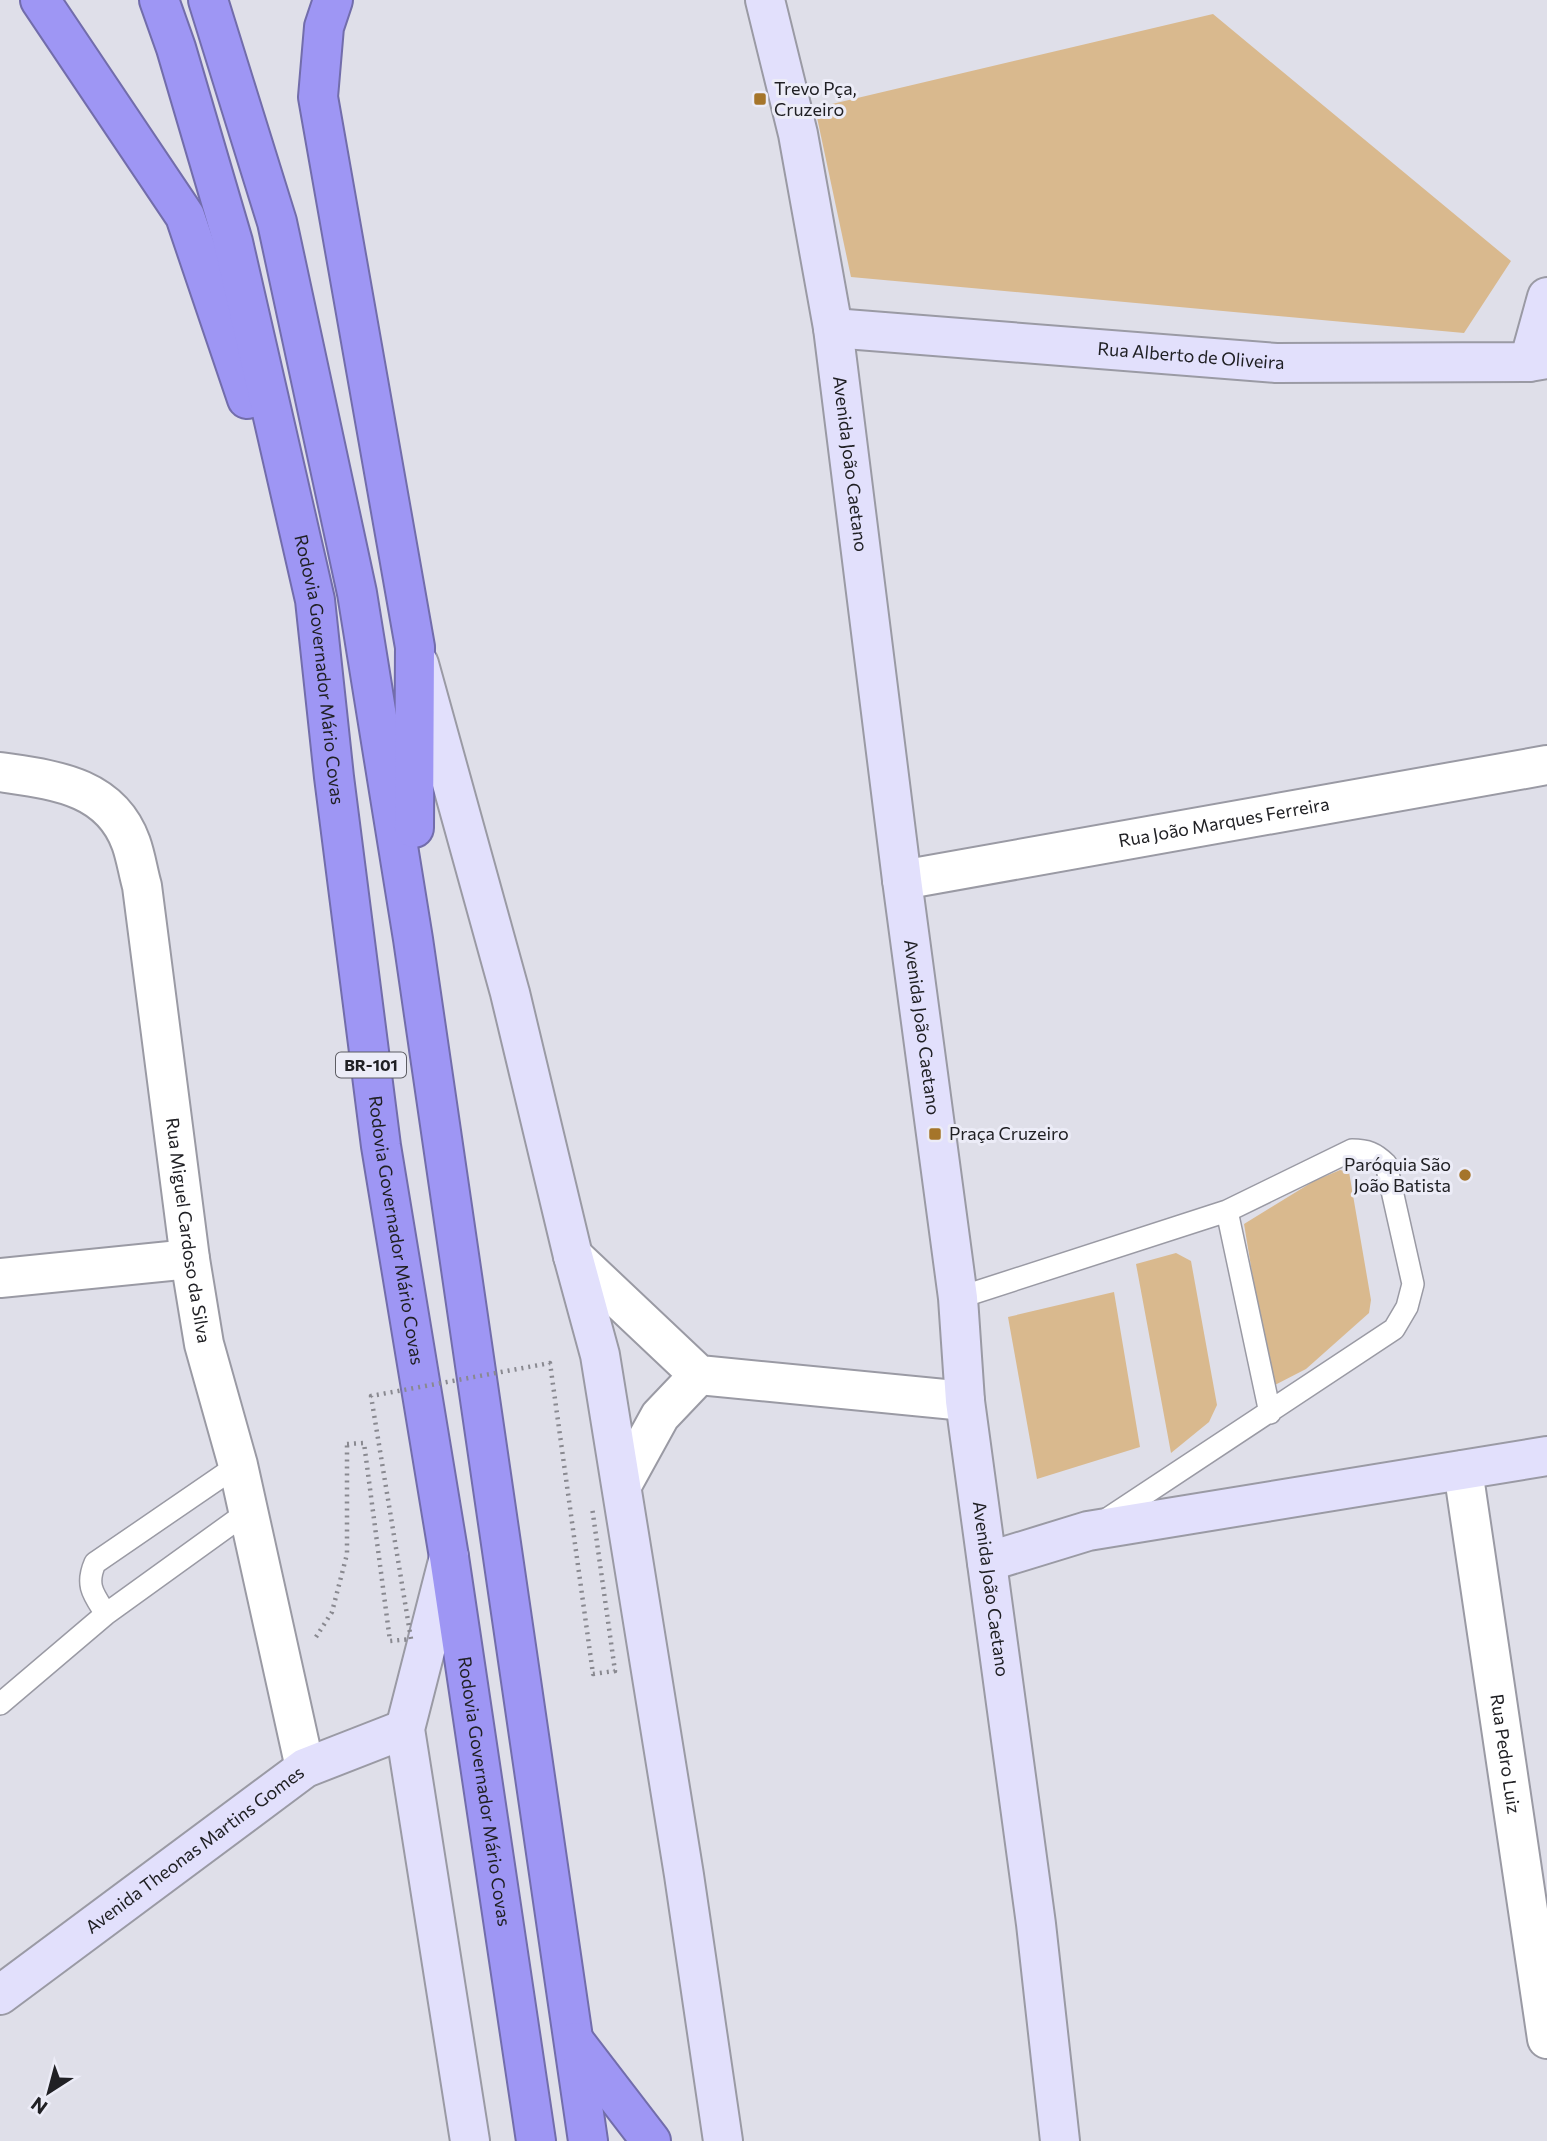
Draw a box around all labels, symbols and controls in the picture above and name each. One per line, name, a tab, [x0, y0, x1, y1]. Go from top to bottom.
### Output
place label: Trevo Pça, Cruzeiro	[774, 77, 857, 120]
marker: Trevo Pça, Cruzeiro	[752, 91, 768, 107]
street label: Rua Alberto de Oliveira	[1097, 337, 1284, 373]
street label: Avenida João Caetano	[829, 374, 873, 553]
street label: Rodovia Governador Mário Covas	[290, 532, 349, 806]
street label: Rua João Marques Ferreira	[1117, 792, 1331, 851]
street label: Avenida João Caetano	[900, 938, 945, 1116]
road number: BR-101	[336, 1052, 406, 1078]
street label: Rodovia Governador Mário Covas	[365, 1094, 429, 1367]
street label: Rua Miguel Cardoso da Silva	[162, 1116, 216, 1345]
place label: Praça Cruzeiro	[949, 1122, 1069, 1144]
marker: Praça Cruzeiro	[927, 1126, 943, 1142]
place label: Paróquia São João Batista	[1344, 1153, 1451, 1196]
marker: Paróquia São João Batista	[1457, 1167, 1473, 1183]
street label: Avenida João Caetano	[969, 1500, 1014, 1678]
street label: Rodovia Governador Mário Covas	[454, 1655, 516, 1928]
street label: Rua Pedro Luiz	[1486, 1692, 1526, 1815]
street label: Avenida Theonas Martins Gomes	[81, 1761, 308, 1938]
north arrow	[14, 2057, 84, 2127]
text: N	[26, 2093, 51, 2120]

